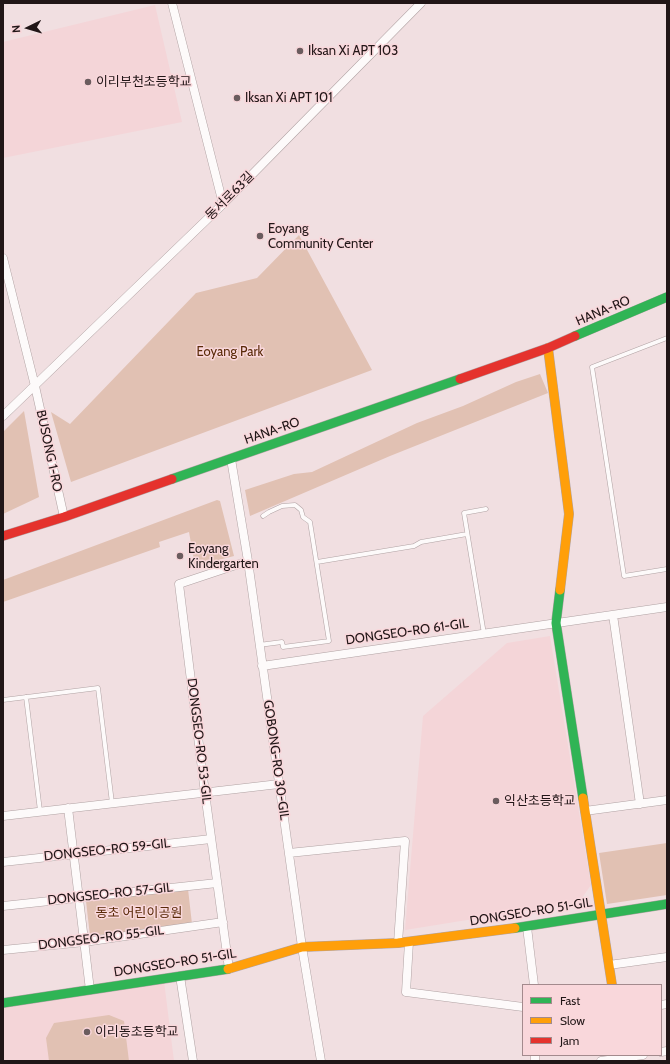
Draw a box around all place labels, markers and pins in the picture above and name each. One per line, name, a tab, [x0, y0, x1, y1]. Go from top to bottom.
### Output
place label: Iksan Xi APT 103	[308, 43, 398, 59]
marker: Iksan Xi APT 103	[295, 46, 305, 56]
place label: 이리부천초등학교	[96, 74, 192, 90]
marker: 이리부천초등학교	[83, 77, 93, 87]
place label: Iksan Xi APT 101	[245, 90, 332, 106]
marker: Iksan Xi APT 101	[232, 93, 242, 103]
place label: Eoyang Community Center	[268, 221, 373, 252]
marker: Eoyang Community Center	[255, 231, 265, 241]
place label: Eoyang Kindergarten	[188, 541, 259, 572]
marker: Eoyang Kindergarten	[175, 551, 185, 561]
place label: 익산초등학교	[504, 793, 576, 809]
marker: 익산초등학교	[491, 796, 501, 806]
place label: 이리동초등학교	[95, 1024, 179, 1040]
marker: 이리동초등학교	[82, 1027, 92, 1037]

